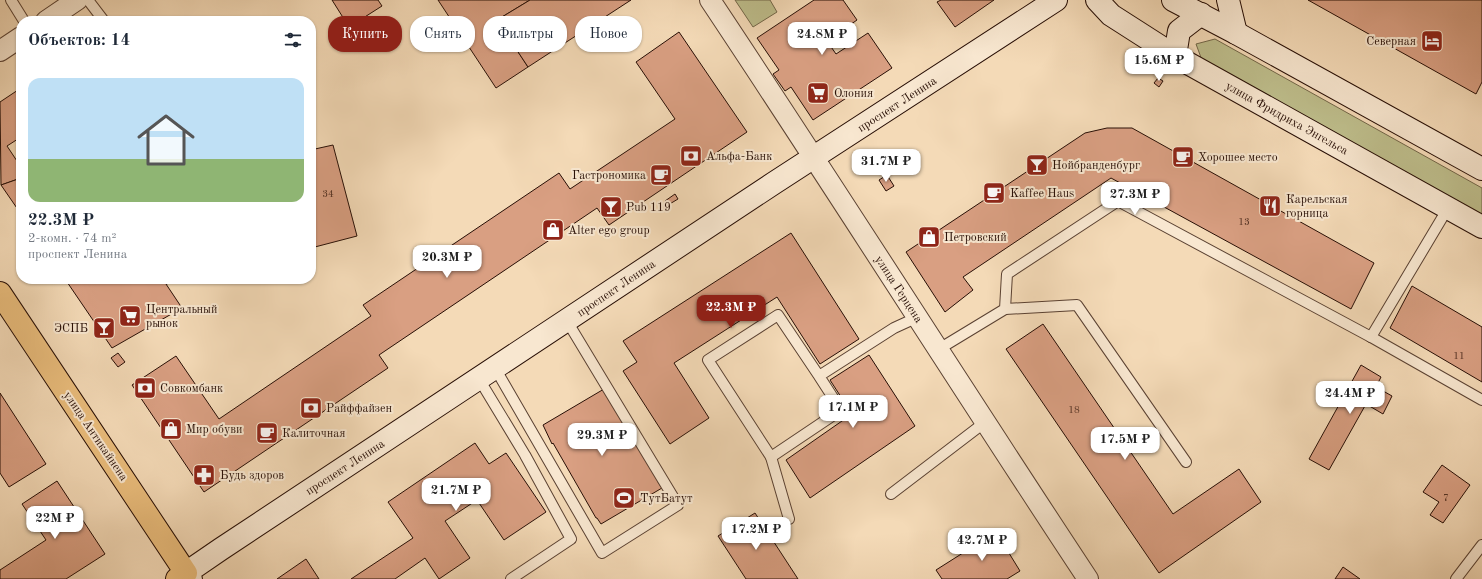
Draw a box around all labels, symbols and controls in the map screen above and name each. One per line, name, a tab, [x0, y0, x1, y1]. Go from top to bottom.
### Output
chip: Купить	[328, 16, 402, 52]
chip: Снять	[410, 16, 475, 52]
chip: Фильтры	[483, 16, 567, 52]
chip: Новое	[575, 16, 642, 52]
pin: 24.8M ₽	[785, 22, 859, 56]
text: 24.8M ₽	[797, 28, 847, 41]
hotel icon: Северная	[1419, 28, 1445, 54]
icon: filters	[282, 29, 304, 51]
text: Объектов: 14	[28, 32, 130, 49]
place label: Северная	[1366, 36, 1416, 48]
pin: 15.6M ₽	[1122, 48, 1196, 82]
text: 15.6M ₽	[1134, 54, 1184, 67]
street label: проспект Ленина	[856, 75, 939, 135]
supermarket icon: Олония	[805, 80, 831, 106]
street label: улица Фридриха Энгельса	[1223, 80, 1350, 158]
place label: Олония	[834, 88, 873, 100]
icon: home	[130, 104, 202, 176]
bank icon: Альфа-Банк	[678, 143, 704, 169]
cafe icon: Хорошее место	[1170, 144, 1196, 170]
pin: 31.7M ₽	[849, 149, 923, 183]
place label: Альфа-Банк	[706, 151, 772, 163]
bar icon: Нойбранденбург	[1024, 152, 1050, 178]
place label: Хорошее место	[1198, 152, 1278, 164]
text: 31.7M ₽	[861, 155, 911, 168]
place label: Нойбранденбург	[1052, 160, 1140, 172]
cafe icon: Гастрономика	[648, 162, 674, 188]
place label: Гастрономика	[572, 170, 646, 182]
cafe icon: Kaffee Haus	[981, 180, 1007, 206]
pin: 27.3M ₽	[1098, 182, 1172, 216]
place label: Kaffee Haus	[1010, 188, 1074, 200]
text: 27.3M ₽	[1110, 188, 1160, 201]
house number: 34	[322, 189, 334, 199]
restaurant icon: Карельская горница	[1257, 193, 1283, 219]
bar icon: Pub 119	[598, 194, 624, 220]
place label: Карельская горница	[1286, 194, 1347, 220]
place label: Pub 119	[626, 202, 671, 214]
text: 22.3M ₽	[28, 212, 94, 229]
shop icon: Alter ego group	[540, 217, 566, 243]
house number: 13	[1238, 217, 1250, 227]
shop icon: Петровский	[916, 224, 942, 250]
place label: Alter ego group	[568, 225, 650, 237]
text: 2-комн. · 74 m²	[28, 232, 116, 245]
place label: Петровский	[944, 232, 1007, 244]
pin: 20.3M ₽	[410, 245, 484, 279]
text: проспект Ленина	[28, 248, 127, 261]
text: 20.3M ₽	[422, 251, 472, 264]
street label: улица Герцена	[872, 254, 924, 325]
street label: проспект Ленина	[575, 258, 658, 319]
pin: 22.3M ₽	[694, 295, 768, 329]
text: 22.3M ₽	[706, 301, 756, 314]
supermarket icon: Центральный рынок	[117, 303, 143, 329]
place label: Центральный рынок	[146, 304, 217, 330]
bar icon: ЭСПБ	[91, 315, 117, 341]
place label: ЭСПБ	[54, 323, 88, 335]
house number: 11	[1453, 351, 1465, 361]
bank icon: Совкомбанк	[132, 375, 158, 401]
pin: 24.4M ₽	[1313, 381, 1387, 415]
place label: Совкомбанк	[160, 383, 223, 395]
text: 24.4M ₽	[1325, 387, 1375, 400]
street label: улица Антикайнена	[61, 390, 130, 483]
bank icon: Райффайзен	[298, 395, 324, 421]
pin: 17.1M ₽	[816, 395, 890, 429]
text: 17.1M ₽	[828, 401, 878, 414]
place label: Райффайзен	[326, 403, 393, 415]
house number: 18	[1068, 405, 1080, 415]
shop icon: Мир обуви	[158, 416, 184, 442]
cafe icon: Калиточная	[254, 420, 280, 446]
pin: 29.3M ₽	[565, 423, 639, 457]
place label: Мир обуви	[186, 424, 243, 436]
pin: 17.5M ₽	[1088, 427, 1162, 461]
place label: Калиточная	[282, 428, 346, 440]
text: 29.3M ₽	[577, 429, 627, 442]
text: 17.5M ₽	[1100, 433, 1150, 446]
street label: проспект Ленина	[304, 438, 387, 498]
pharmacy icon: Будь здоров	[191, 462, 217, 488]
place label: Будь здоров	[220, 470, 284, 482]
pin: 21.7M ₽	[419, 478, 493, 512]
text: 21.7M ₽	[431, 484, 481, 497]
sports icon: ТутБатут	[611, 485, 637, 511]
place label: ТутБатут	[640, 493, 693, 505]
house number: 7	[1443, 493, 1449, 503]
pin: 22M ₽	[27, 506, 83, 540]
text: 22M ₽	[35, 512, 75, 525]
pin: 17.2M ₽	[719, 517, 793, 551]
text: 17.2M ₽	[731, 523, 781, 536]
pin: 42.7M ₽	[945, 528, 1019, 562]
text: 42.7M ₽	[957, 534, 1007, 547]

